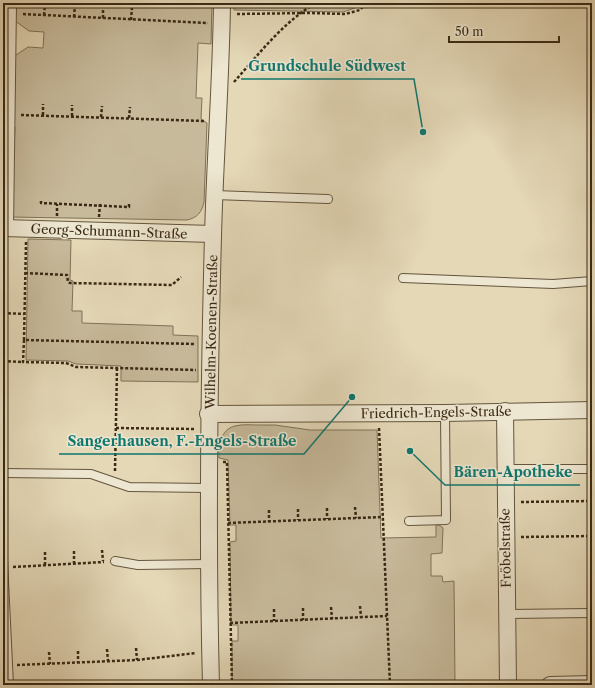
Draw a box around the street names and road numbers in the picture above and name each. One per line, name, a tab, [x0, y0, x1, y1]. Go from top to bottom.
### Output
street label: Georg-Schumann-Straße	[30, 220, 188, 242]
street label: Wilhelm-Koenen-Straße	[202, 255, 220, 410]
street label: Friedrich-Engels-Straße	[360, 403, 512, 421]
street label: Fröbelstraße	[496, 508, 514, 588]

